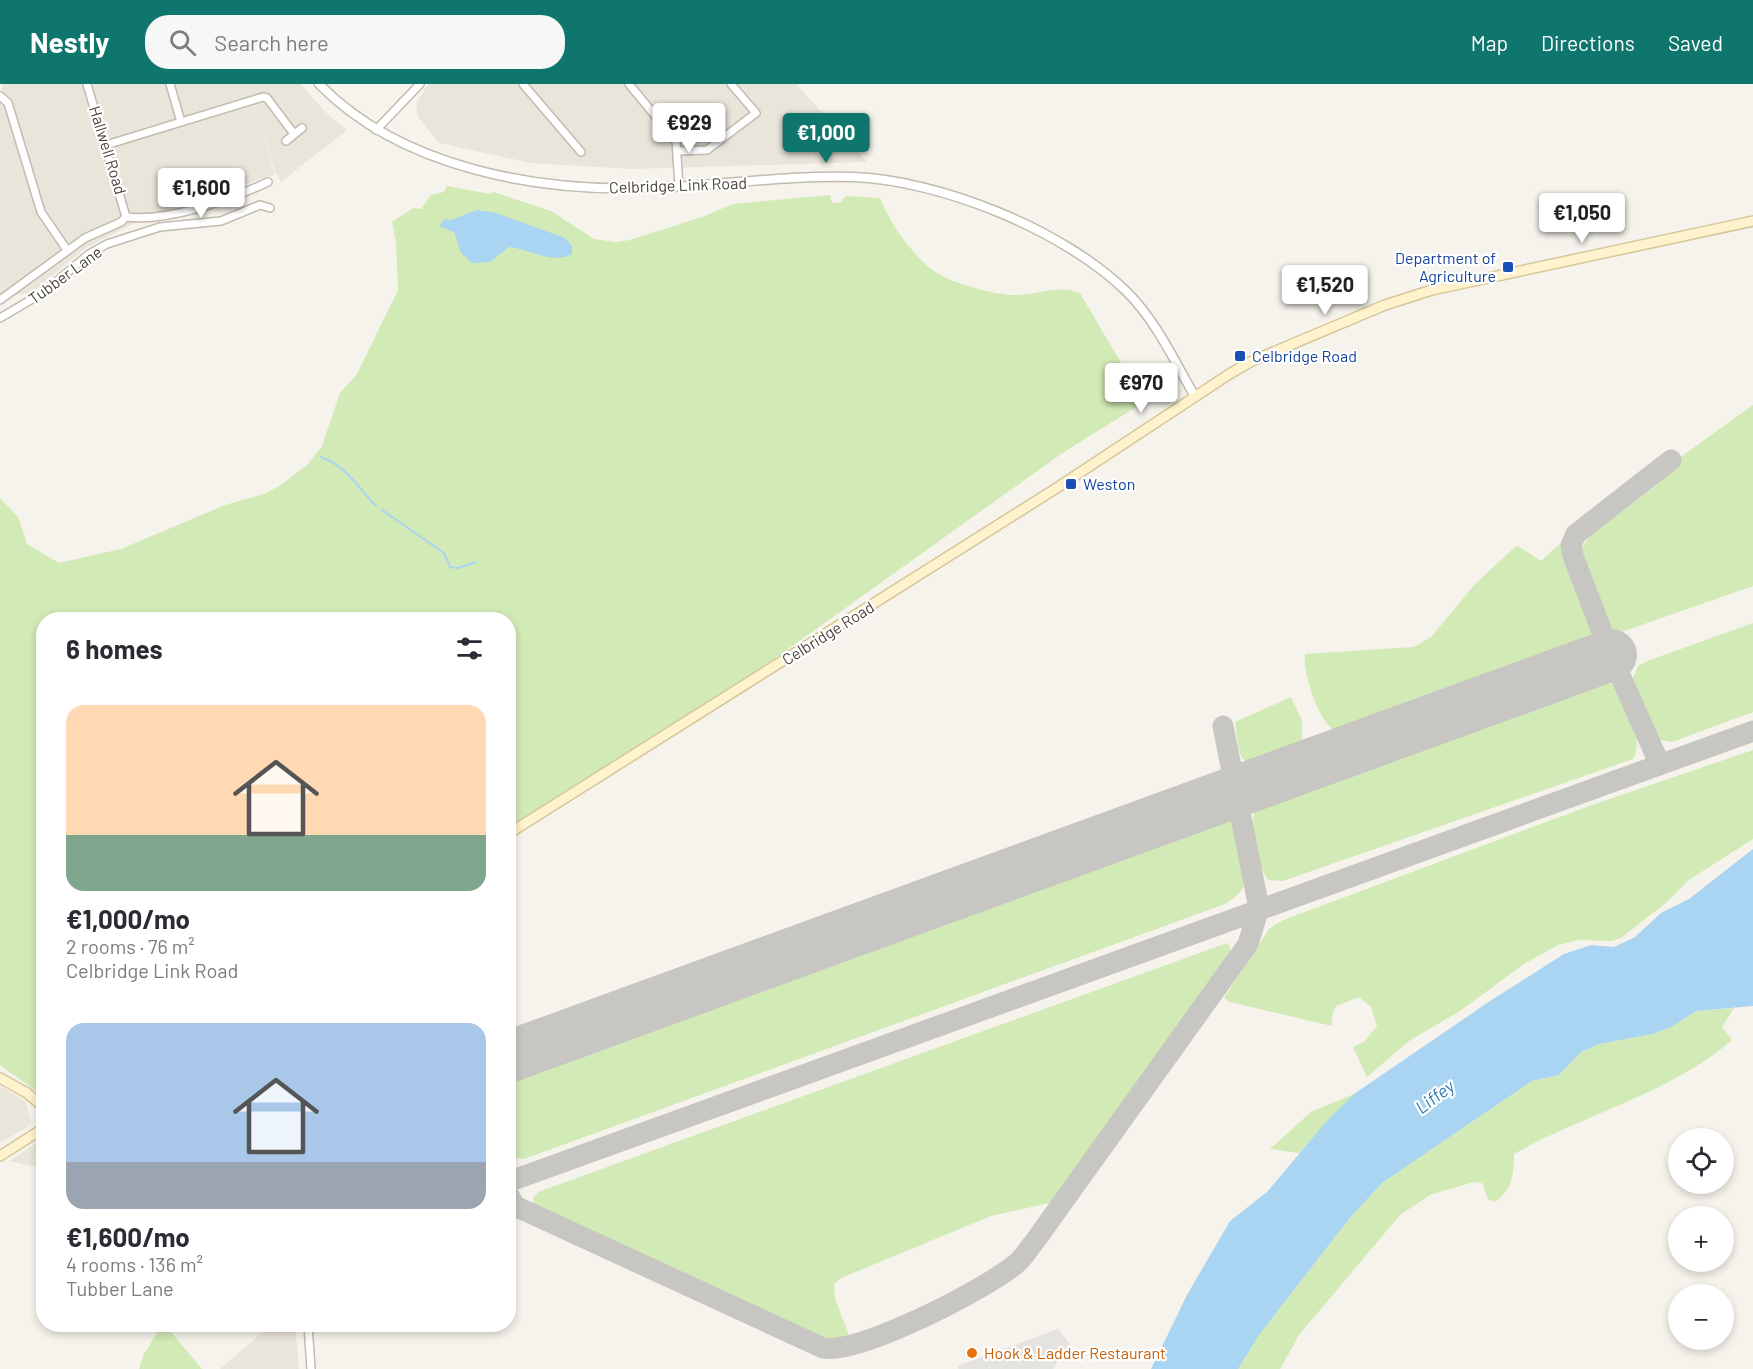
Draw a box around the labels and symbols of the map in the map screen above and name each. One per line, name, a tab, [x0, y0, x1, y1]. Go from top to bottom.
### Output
street label: Hallwell Road	[86, 103, 131, 196]
pin: €929	[653, 103, 725, 154]
pin: €1,000	[777, 113, 875, 164]
pin: €1,600	[152, 168, 250, 219]
street label: Celbridge Link Road	[609, 173, 747, 196]
pin: €1,050	[1533, 193, 1631, 244]
street label: Tubber Lane	[24, 242, 105, 308]
place label: Department of Agriculture	[1395, 248, 1496, 285]
marker: Department of Agriculture	[1501, 260, 1515, 274]
pin: €1,520	[1276, 265, 1374, 316]
place label: Celbridge Road	[1252, 346, 1357, 365]
marker: Celbridge Road	[1233, 349, 1247, 363]
pin: €970	[1105, 363, 1177, 414]
place label: Weston	[1083, 474, 1135, 493]
marker: Weston	[1064, 477, 1078, 491]
street label: Celbridge Road	[778, 597, 877, 668]
water label: Liffey	[1411, 1074, 1459, 1118]
place label: Hook & Ladder Restaurant	[984, 1343, 1166, 1362]
marker: Hook & Ladder Restaurant	[965, 1346, 979, 1360]

